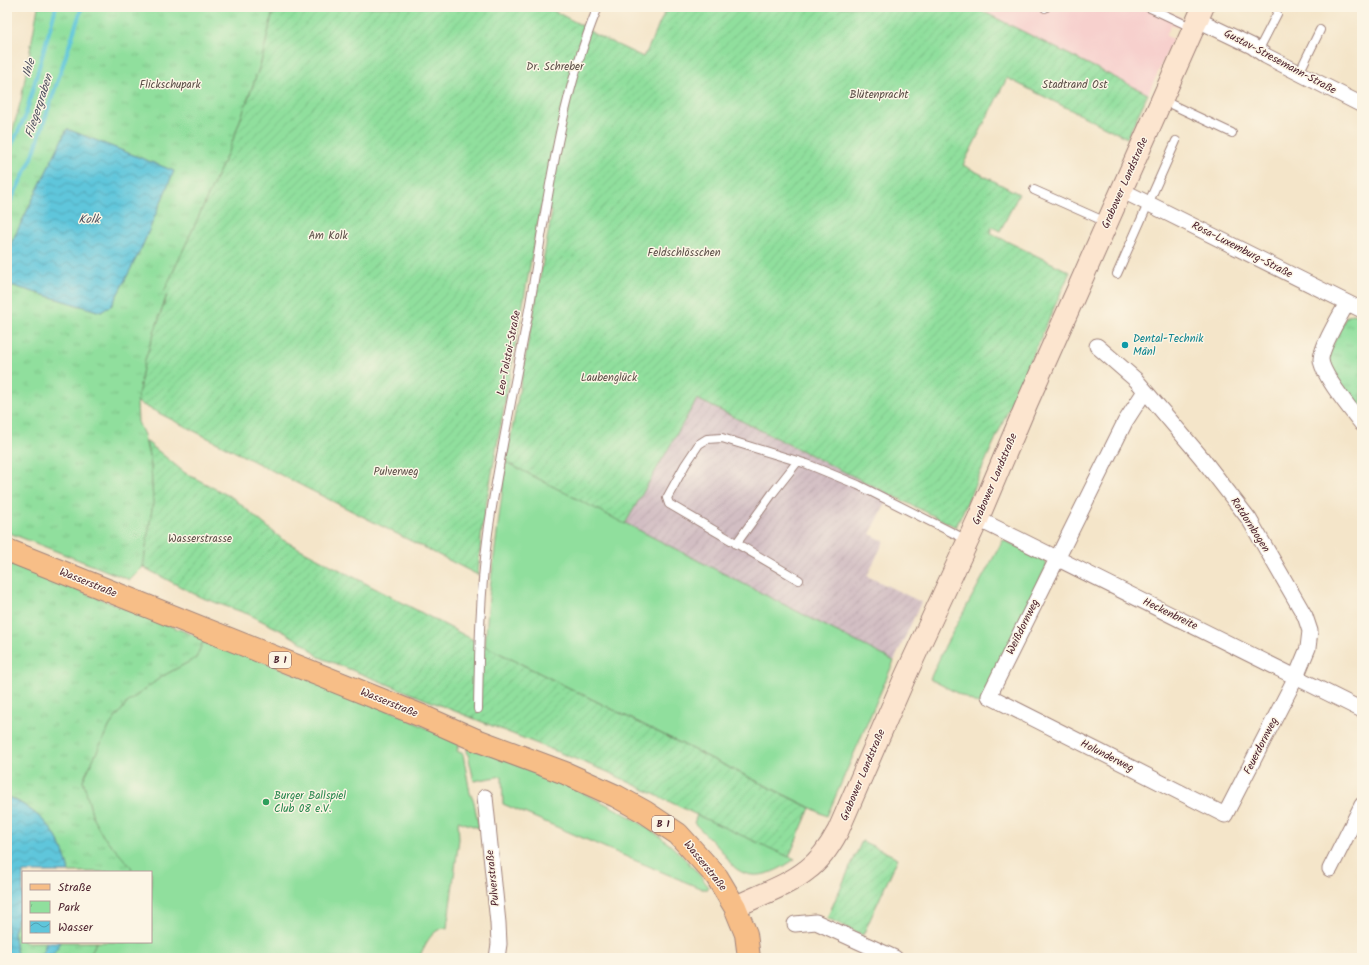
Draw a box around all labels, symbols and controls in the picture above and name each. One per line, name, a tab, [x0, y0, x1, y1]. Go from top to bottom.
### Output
street label: Gustav-Stresemann-Straße	[1221, 25, 1339, 99]
water label: Ihle	[17, 55, 41, 80]
park label: Dr. Schreber	[526, 58, 585, 76]
water label: Fliegergraben	[20, 70, 59, 140]
park label: Flickschupark	[139, 76, 201, 94]
park label: Stadtrand Ost	[1042, 76, 1108, 94]
park label: Blütenpracht	[849, 86, 909, 104]
street label: Grabower Landstraße	[1097, 134, 1153, 232]
water label: Kolk	[78, 210, 102, 229]
street label: Rosa-Luxemburg-Straße	[1188, 217, 1296, 283]
park label: Am Kolk	[308, 227, 348, 245]
park label: Feldschlösschen	[647, 244, 721, 262]
street label: Leo-Tolstoi-Straße	[492, 309, 526, 397]
place label: Dental-Technik Mänl	[1133, 330, 1204, 361]
marker: Dental-Technik Mänl	[1120, 340, 1130, 350]
park label: Laubenglück	[581, 369, 638, 387]
street label: Grabower Landstraße	[968, 430, 1023, 528]
park label: Pulverweg	[374, 463, 418, 481]
street label: Rotdornbogen	[1225, 494, 1275, 556]
park label: Wasserstrasse	[168, 530, 232, 548]
street label: Wasserstraße	[56, 563, 120, 603]
street label: Heckenbreite	[1139, 593, 1201, 635]
street label: Weißdornweg	[1002, 596, 1044, 658]
road number: B 1	[269, 652, 291, 668]
street label: Wasserstraße	[357, 683, 421, 723]
street label: Feuerdornweg	[1239, 714, 1283, 778]
street label: Grabower Landstraße	[836, 726, 891, 824]
street label: Holunderweg	[1077, 735, 1137, 777]
place label: Burger Ballspiel Club 08 e.V.	[274, 787, 346, 818]
marker: Burger Ballspiel Club 08 e.V.	[261, 797, 271, 807]
road number: B 1	[652, 816, 674, 832]
street label: Wasserstraße	[679, 837, 731, 895]
street label: Pulverstraße	[481, 849, 505, 907]
legend	[22, 871, 152, 943]
text: Straße	[58, 878, 92, 897]
text: Park	[58, 898, 80, 917]
text: Wasser	[58, 918, 94, 937]

